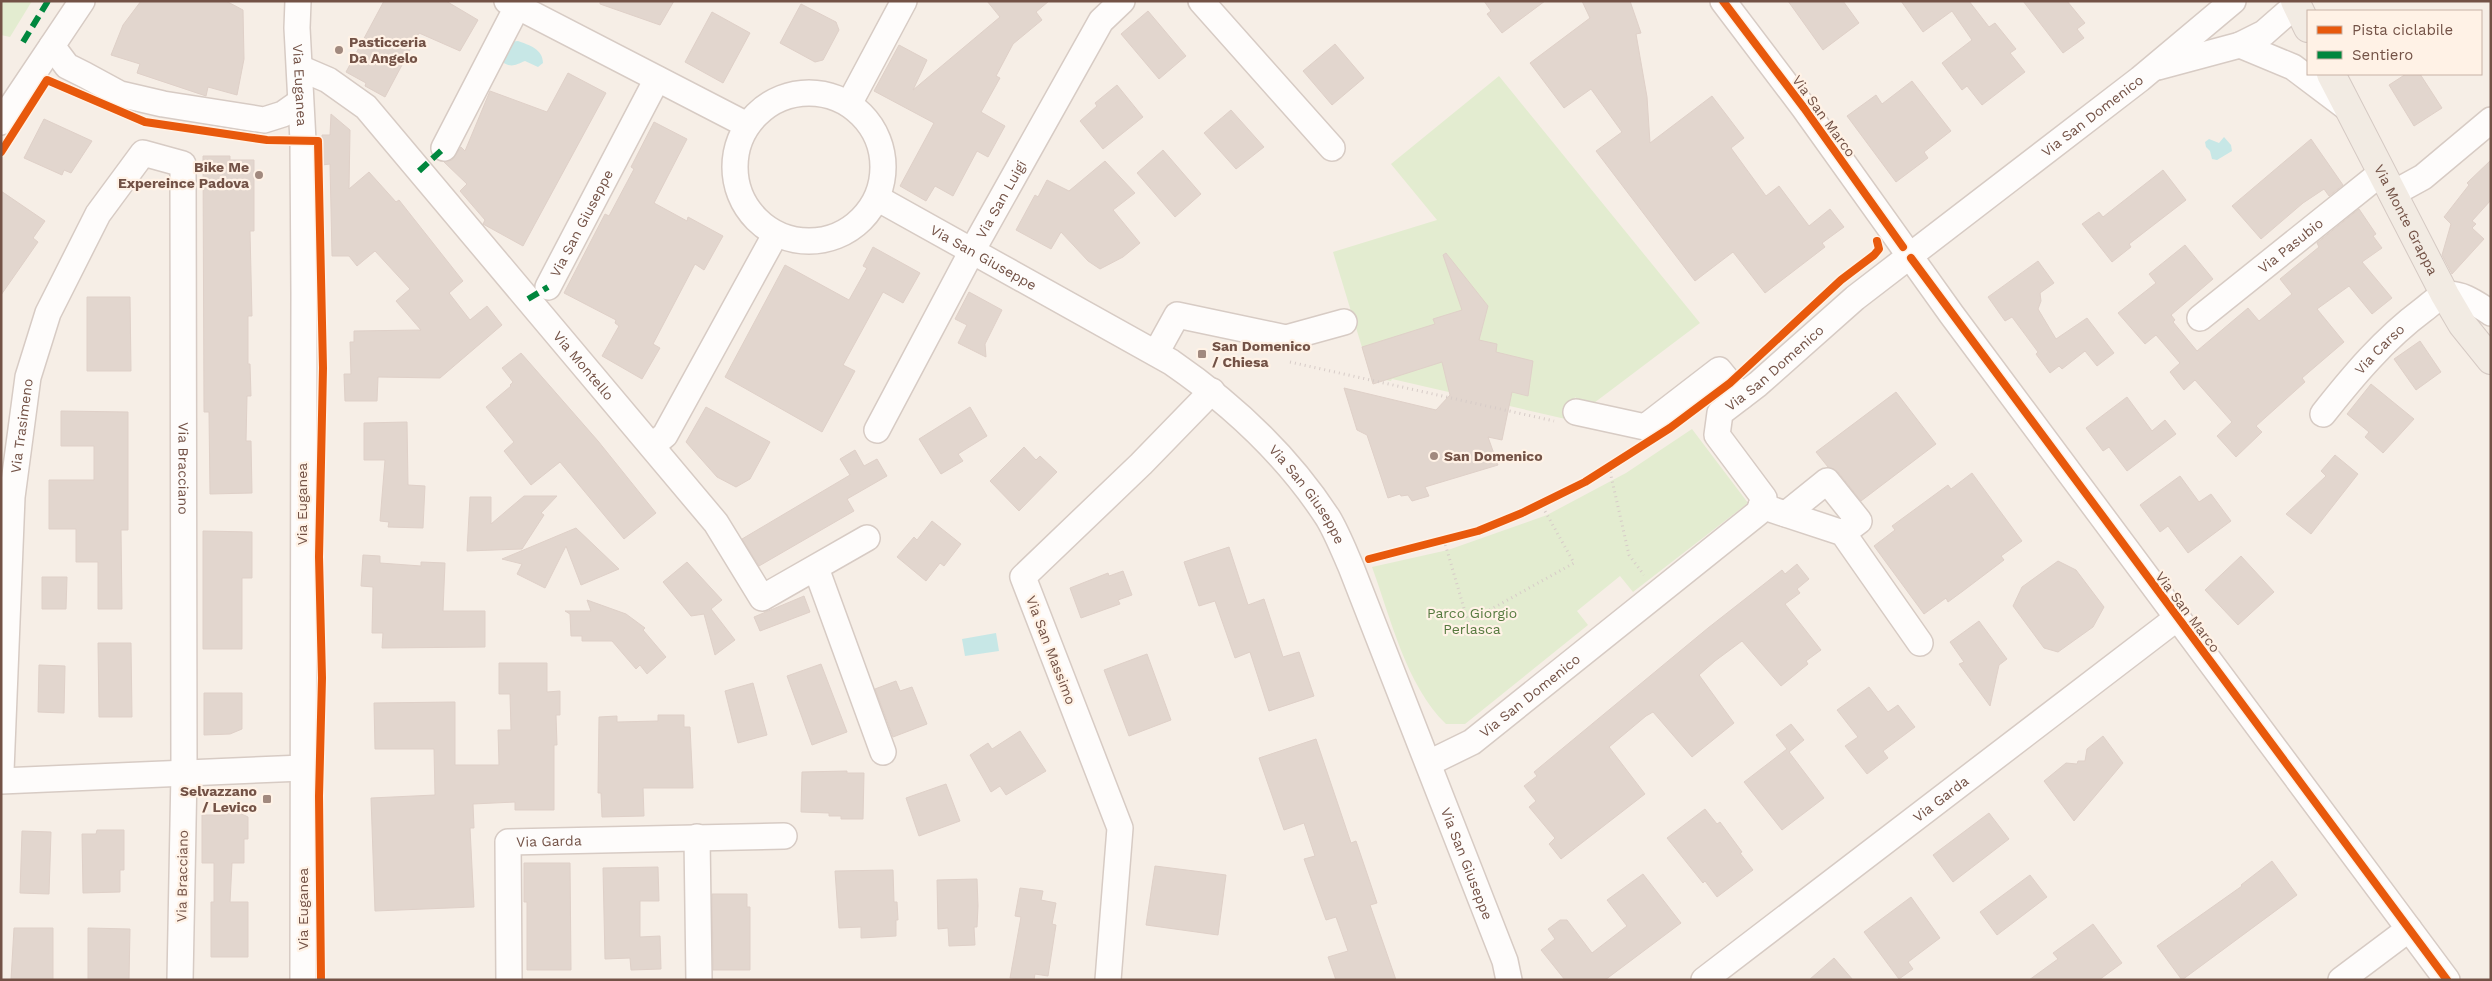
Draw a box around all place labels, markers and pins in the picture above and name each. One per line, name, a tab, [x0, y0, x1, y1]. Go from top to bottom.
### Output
place label: Pasticceria Da Angelo	[349, 34, 427, 66]
marker: Pasticceria Da Angelo	[333, 44, 345, 56]
place label: Bike Me Expereince Padova	[118, 159, 250, 191]
marker: Bike Me Expereince Padova	[253, 169, 265, 181]
place label: San Domenico / Chiesa	[1212, 338, 1311, 370]
marker: San Domenico / Chiesa	[1196, 348, 1208, 360]
place label: San Domenico	[1444, 448, 1543, 464]
marker: San Domenico	[1428, 450, 1440, 462]
place label: Selvazzano / Levico	[180, 783, 257, 815]
marker: Selvazzano / Levico	[261, 793, 273, 805]

